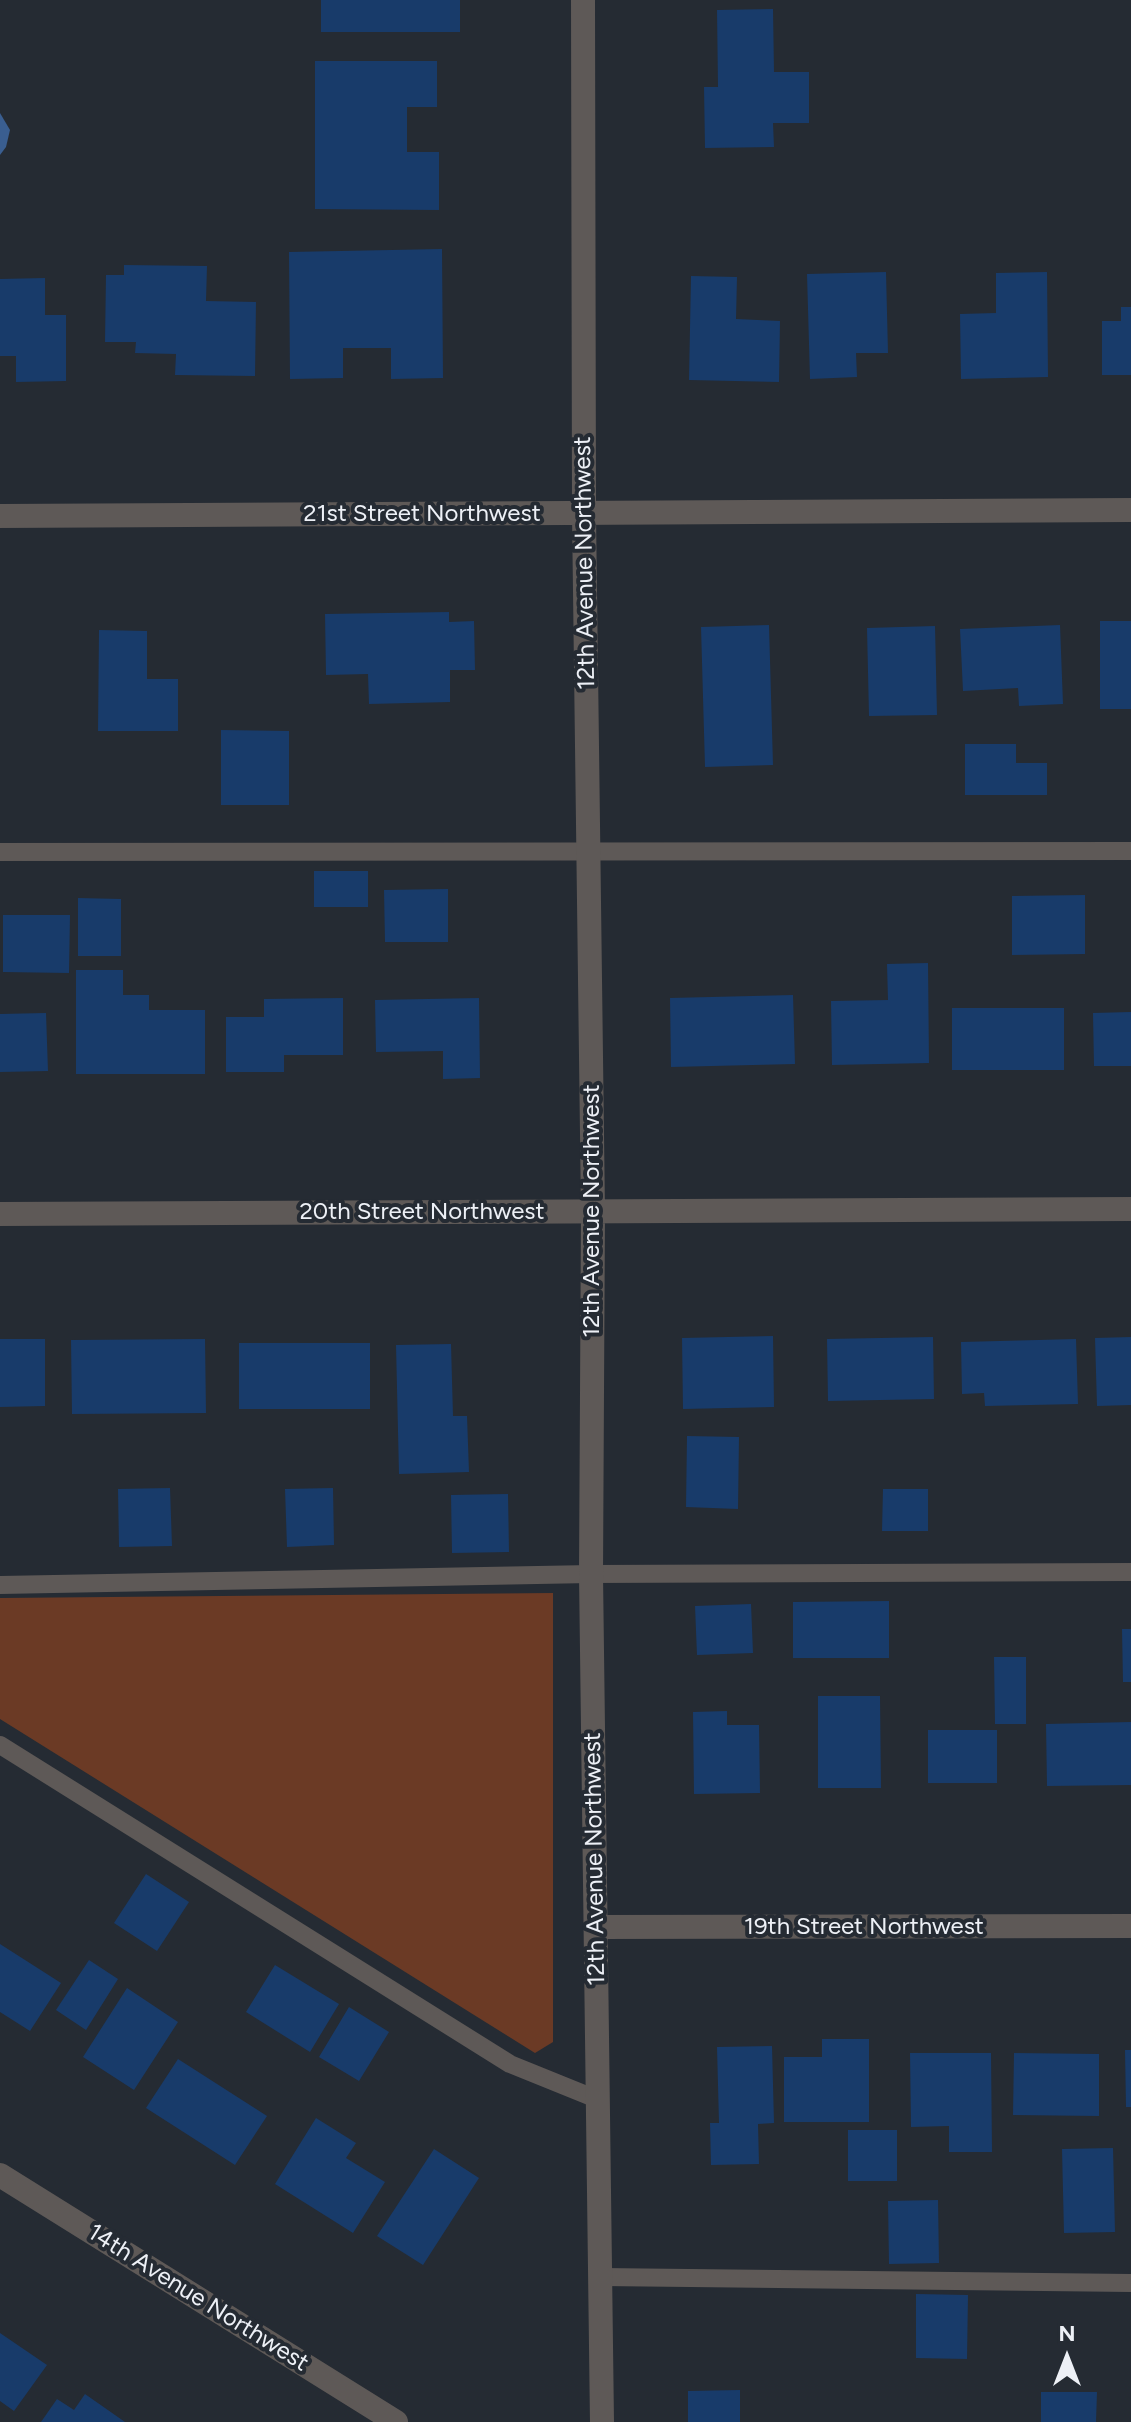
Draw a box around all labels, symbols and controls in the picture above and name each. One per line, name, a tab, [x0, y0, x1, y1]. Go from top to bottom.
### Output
street label: 12th Avenue Northwest	[568, 436, 602, 690]
street label: 21st Street Northwest	[303, 500, 541, 528]
street label: 12th Avenue Northwest	[578, 1084, 606, 1338]
street label: 20th Street Northwest	[299, 1198, 545, 1226]
street label: 12th Avenue Northwest	[578, 1732, 612, 1986]
street label: 19th Street Northwest	[744, 1913, 984, 1941]
street label: 14th Avenue Northwest	[82, 2218, 314, 2378]
north arrow	[1027, 2318, 1107, 2398]
text: N	[1058, 2320, 1076, 2347]

